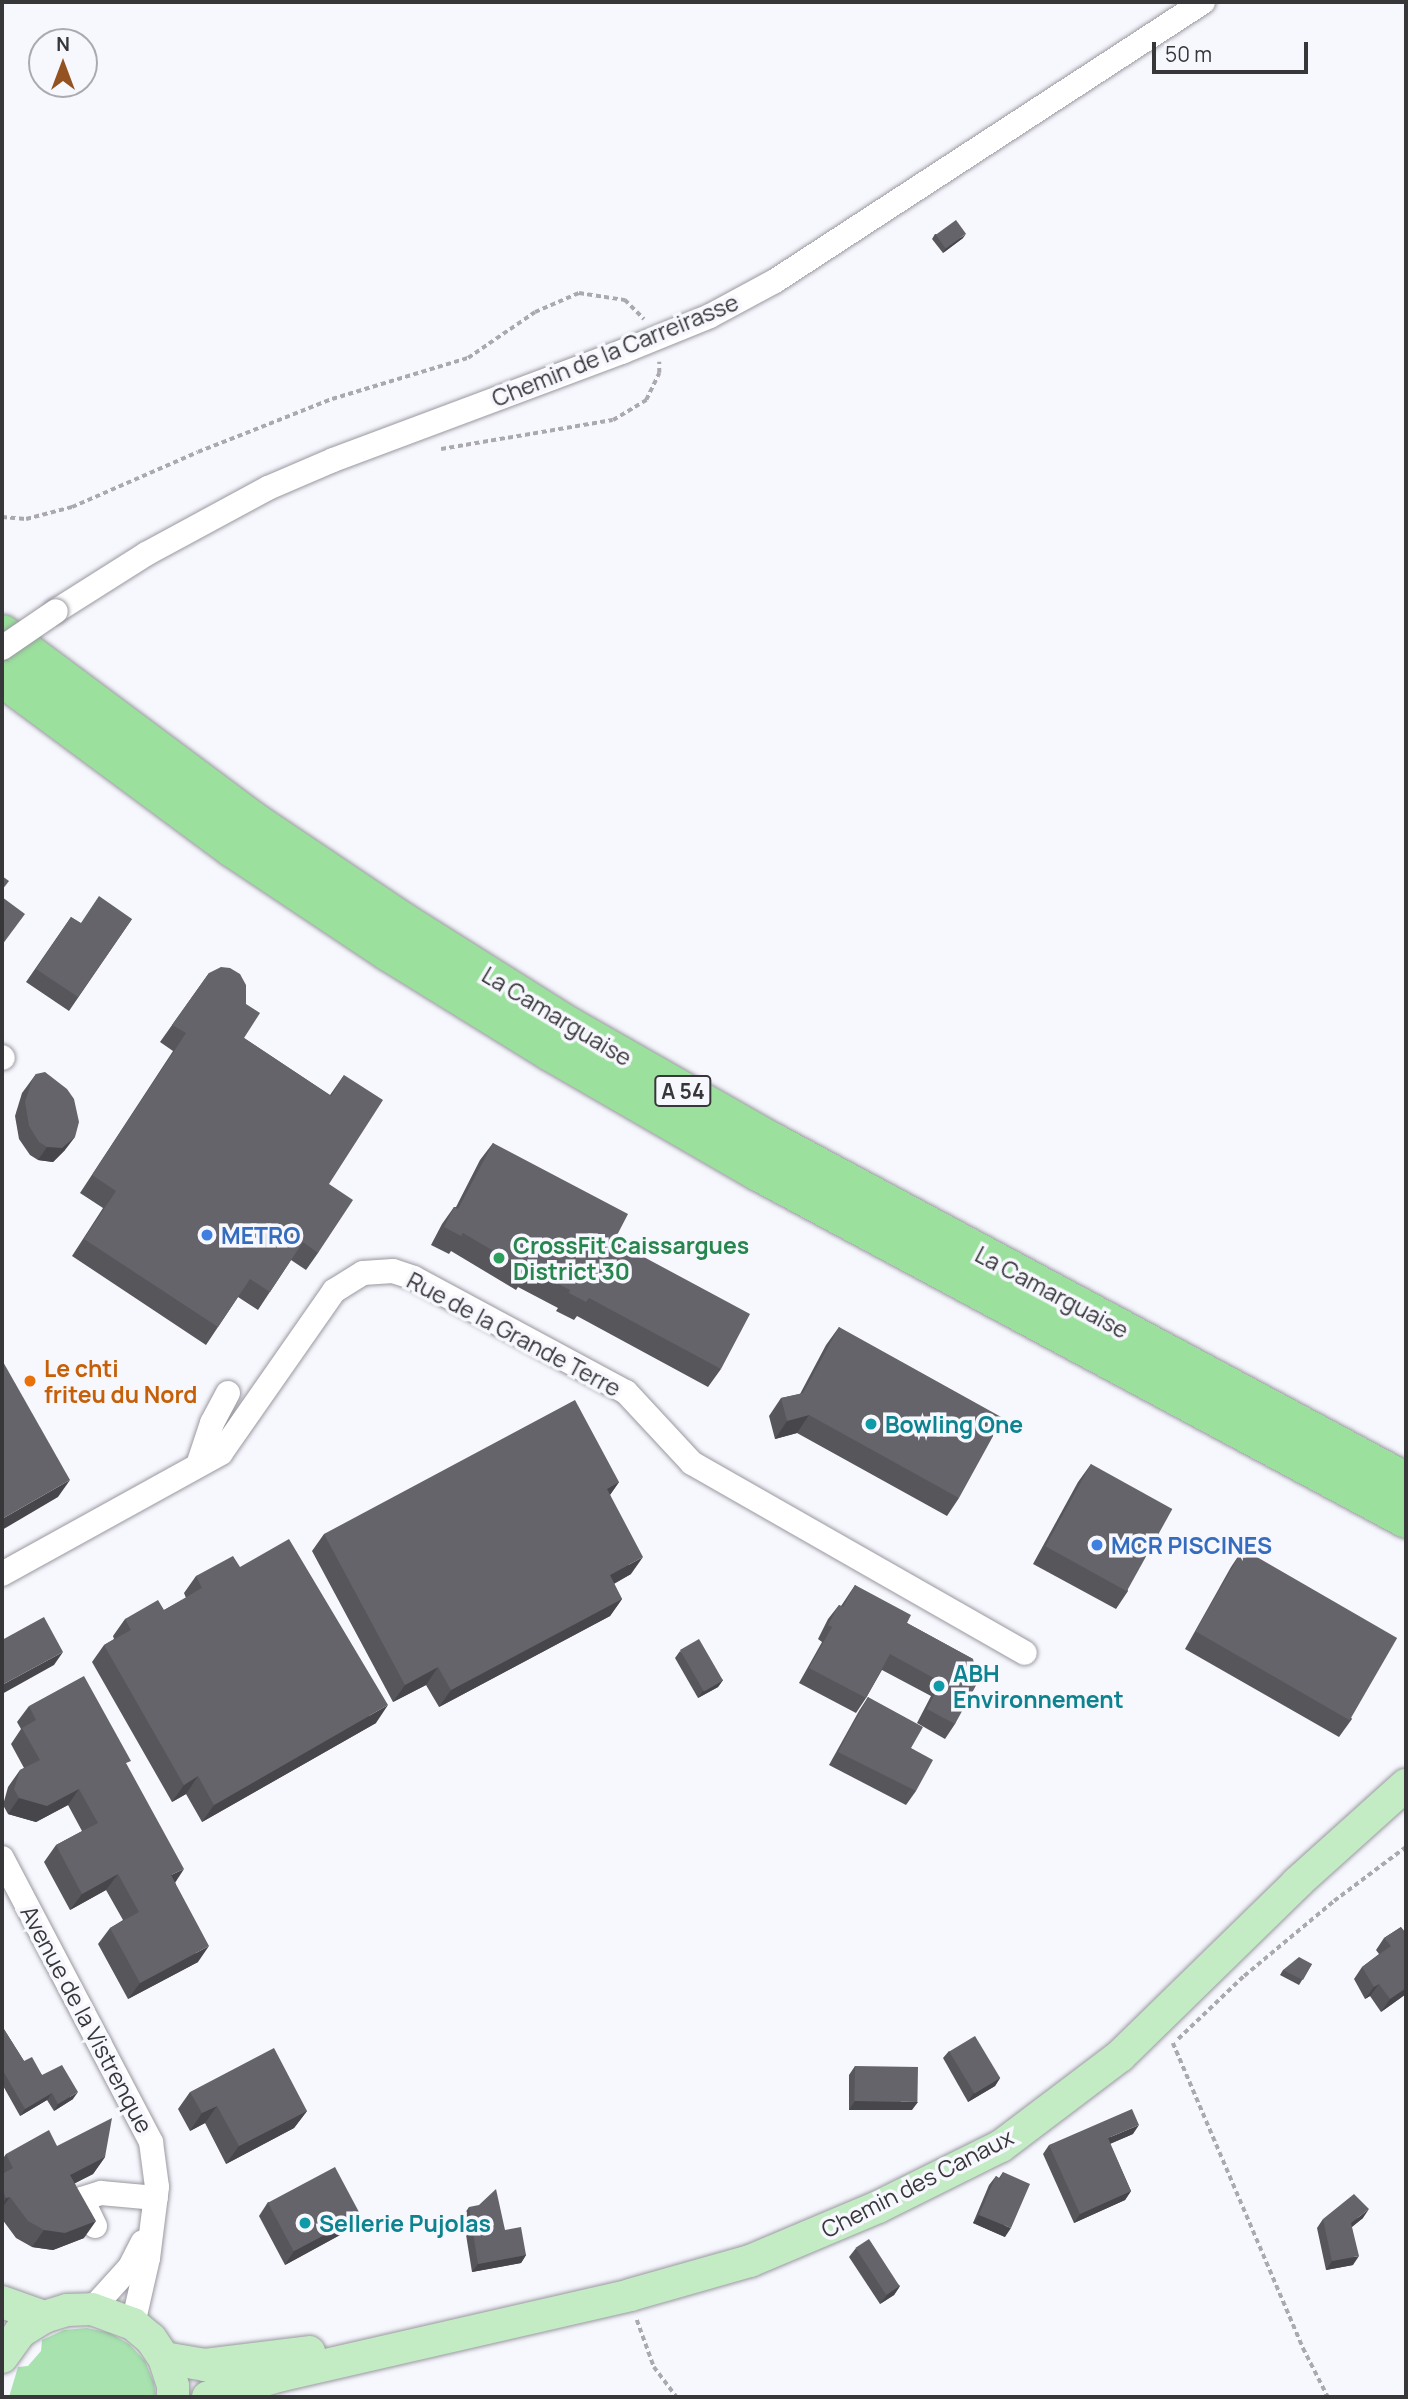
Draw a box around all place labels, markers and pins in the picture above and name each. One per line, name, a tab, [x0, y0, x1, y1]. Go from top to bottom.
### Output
place label: METRO	[221, 1221, 300, 1249]
marker: METRO	[199, 1227, 215, 1243]
place label: CrossFit Caissargues District 30	[513, 1231, 749, 1285]
marker: CrossFit Caissargues District 30	[491, 1250, 507, 1266]
place label: Le chti friteu du Nord	[44, 1354, 198, 1408]
marker: Le chti friteu du Nord	[22, 1373, 38, 1389]
place label: Bowling One	[885, 1410, 1023, 1438]
marker: Bowling One	[863, 1416, 879, 1432]
place label: MCR PISCINES	[1111, 1531, 1272, 1559]
marker: MCR PISCINES	[1089, 1537, 1105, 1553]
place label: ABH Environnement	[953, 1659, 1124, 1713]
marker: ABH Environnement	[931, 1678, 947, 1694]
place label: Sellerie Pujolas	[319, 2209, 491, 2237]
marker: Sellerie Pujolas	[297, 2215, 313, 2231]

